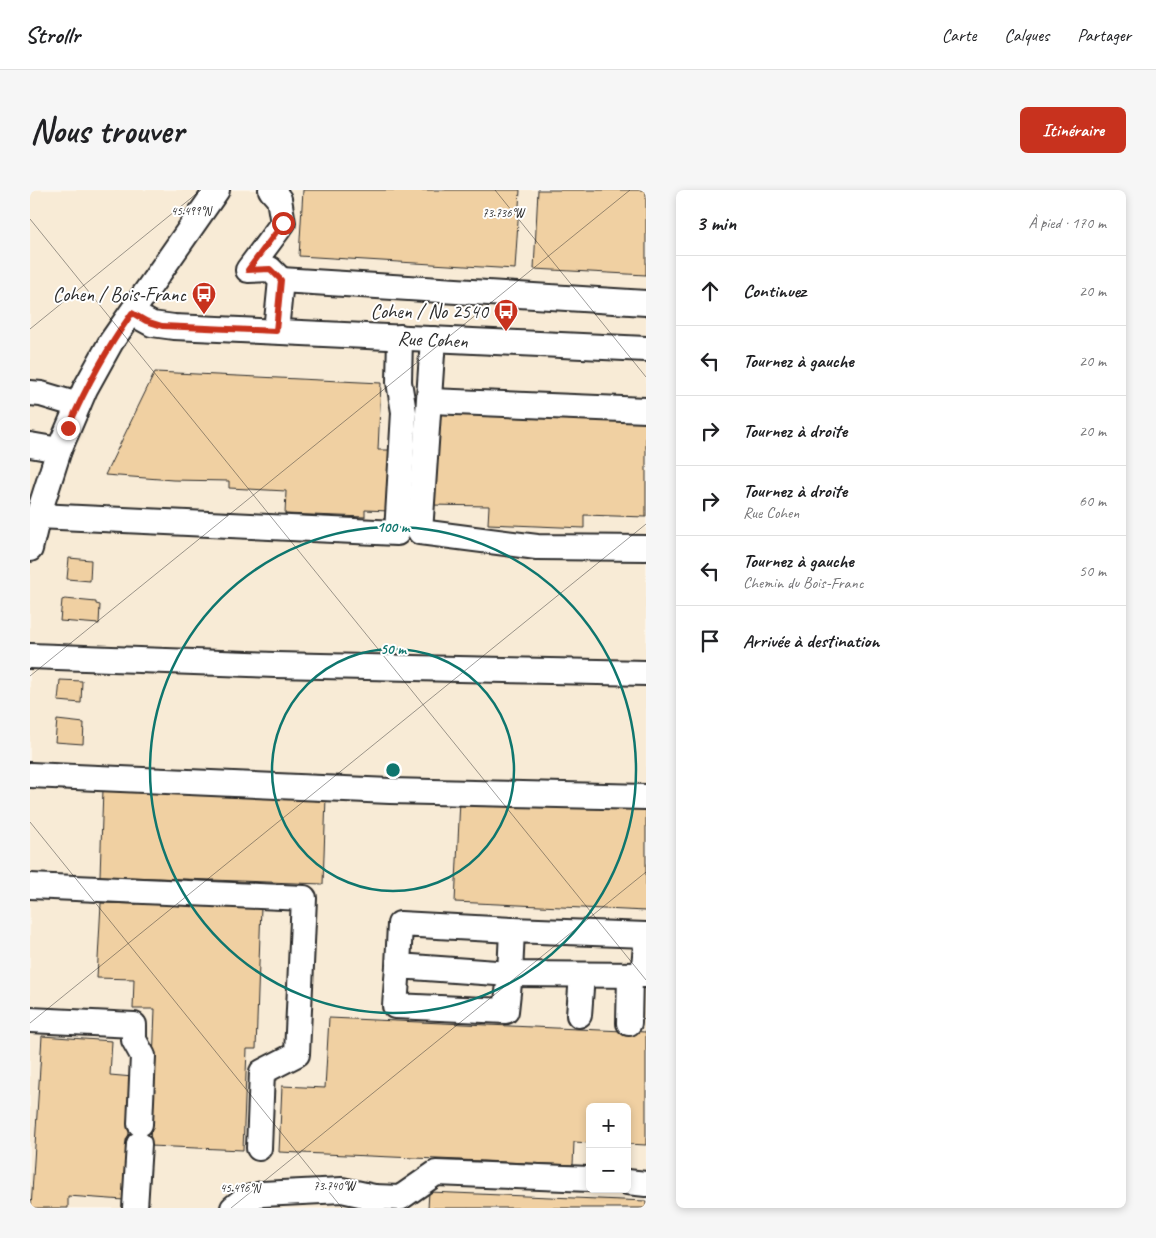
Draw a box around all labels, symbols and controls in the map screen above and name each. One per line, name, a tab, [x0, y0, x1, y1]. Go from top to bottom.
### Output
text: Strollr	[25, 20, 80, 50]
text: Carte	[942, 24, 976, 46]
text: Calques	[1004, 24, 1049, 46]
text: Partager	[1077, 24, 1131, 46]
button: Itinéraire	[1020, 107, 1126, 153]
text: Nous trouver	[30, 108, 184, 153]
text: 45.499°N	[171, 203, 213, 219]
text: 73.736°W	[482, 205, 526, 221]
text: 3 min	[696, 210, 736, 236]
route start	[272, 212, 295, 235]
text: À pied · 170 m	[1028, 213, 1106, 233]
icon: ahead	[696, 277, 724, 305]
text: Continuez	[743, 279, 806, 303]
bus stop icon: Cohen / Bois-Franc	[191, 281, 217, 315]
text: 20 m	[1079, 281, 1106, 301]
place label: Cohen / Bois-Franc	[53, 282, 187, 307]
bus stop icon: Cohen / No 2540	[493, 298, 519, 332]
place label: Cohen / No 2540	[371, 299, 490, 324]
street label: Rue Cohen	[397, 325, 469, 353]
icon: left	[696, 347, 724, 375]
text: Tournez à gauche	[743, 349, 854, 373]
text: 20 m	[1079, 351, 1106, 371]
route end	[57, 417, 80, 440]
icon: right	[696, 417, 724, 445]
text: Tournez à droite	[743, 419, 847, 443]
text: 20 m	[1079, 421, 1106, 441]
text: Tournez à droite	[743, 479, 847, 503]
icon: right	[696, 487, 724, 515]
text: 60 m	[1079, 491, 1106, 511]
text: Rue Cohen	[743, 503, 799, 523]
text: 100 m	[377, 518, 411, 537]
text: Tournez à gauche	[743, 549, 854, 573]
icon: left	[696, 557, 724, 585]
text: 50 m	[1079, 561, 1106, 581]
text: Chemin du Bois-Franc	[743, 573, 864, 593]
icon: arrive	[696, 627, 724, 655]
text: Arrivée à destination	[743, 629, 879, 653]
text: 50 m	[380, 640, 407, 659]
centre of rings	[384, 761, 402, 779]
map controls	[586, 1103, 631, 1193]
button: +	[586, 1103, 631, 1148]
button: −	[586, 1148, 631, 1193]
text: 73.740°W	[313, 1178, 357, 1194]
text: 45.496°N	[220, 1180, 262, 1196]

